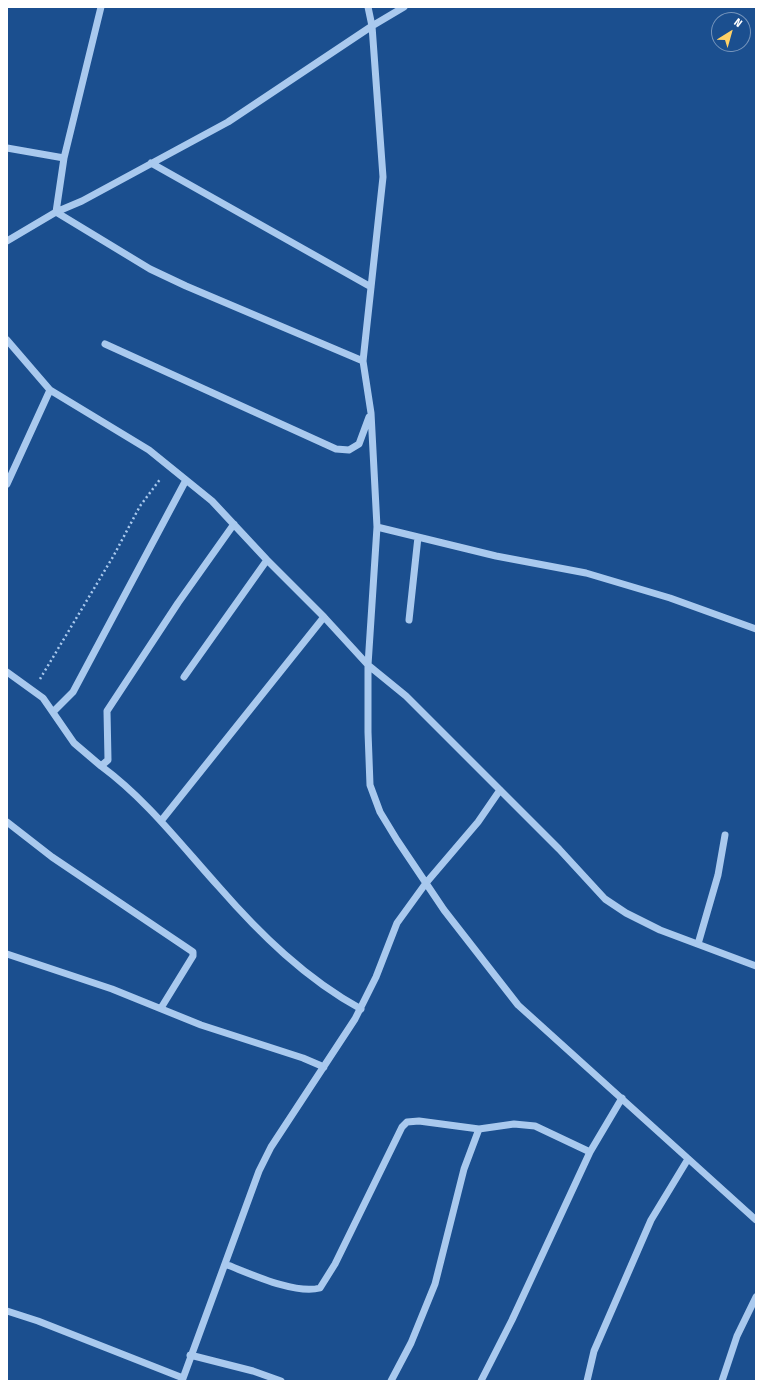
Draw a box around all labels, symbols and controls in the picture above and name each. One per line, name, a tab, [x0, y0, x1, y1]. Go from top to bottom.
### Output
north arrow	[711, 12, 751, 52]
text: N	[731, 16, 744, 30]

